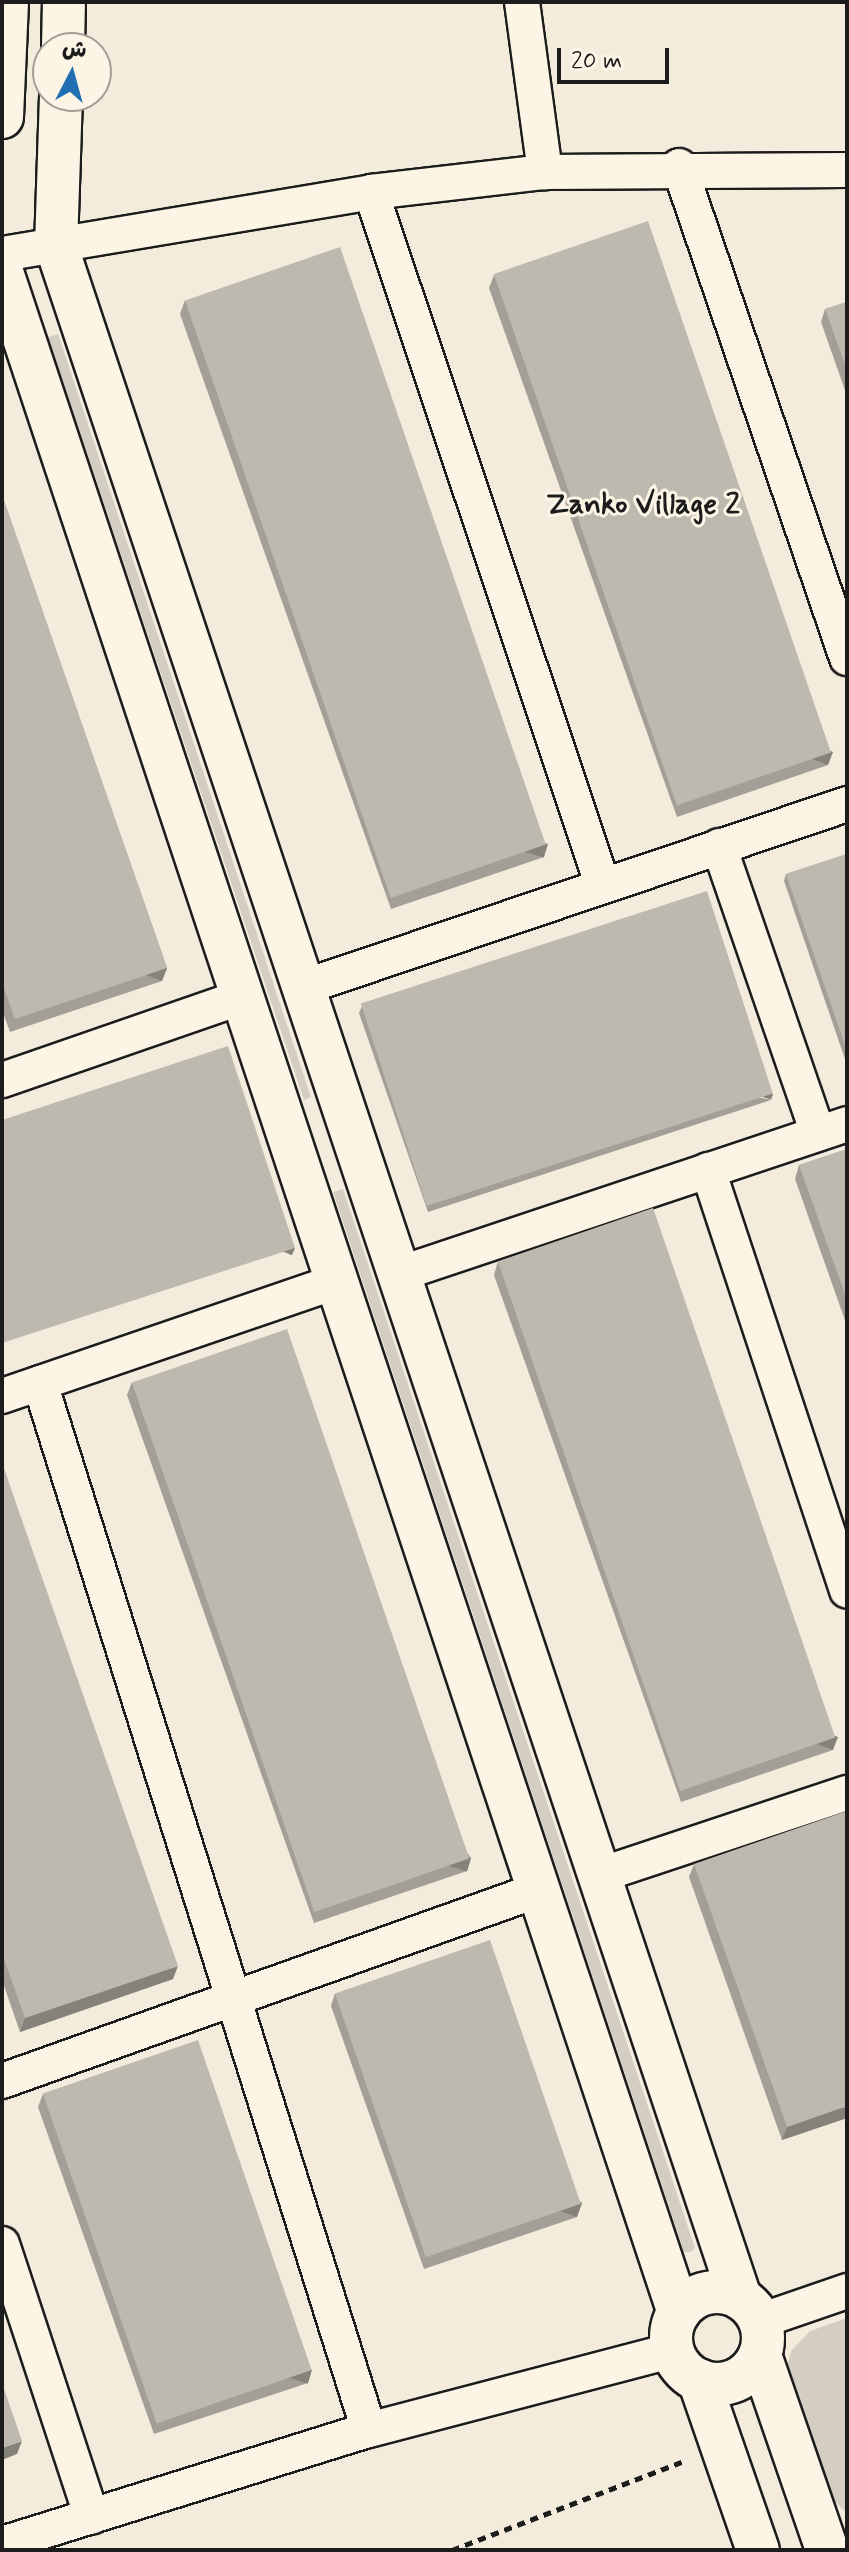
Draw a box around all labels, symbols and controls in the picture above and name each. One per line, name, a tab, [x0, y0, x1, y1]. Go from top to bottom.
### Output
north arrow	[32, 32, 112, 112]
scale bar	[561, 32, 673, 82]
text: ش	[61, 35, 88, 65]
text: 20 m	[571, 46, 622, 77]
district label: Zanko Village 2	[546, 487, 740, 523]

